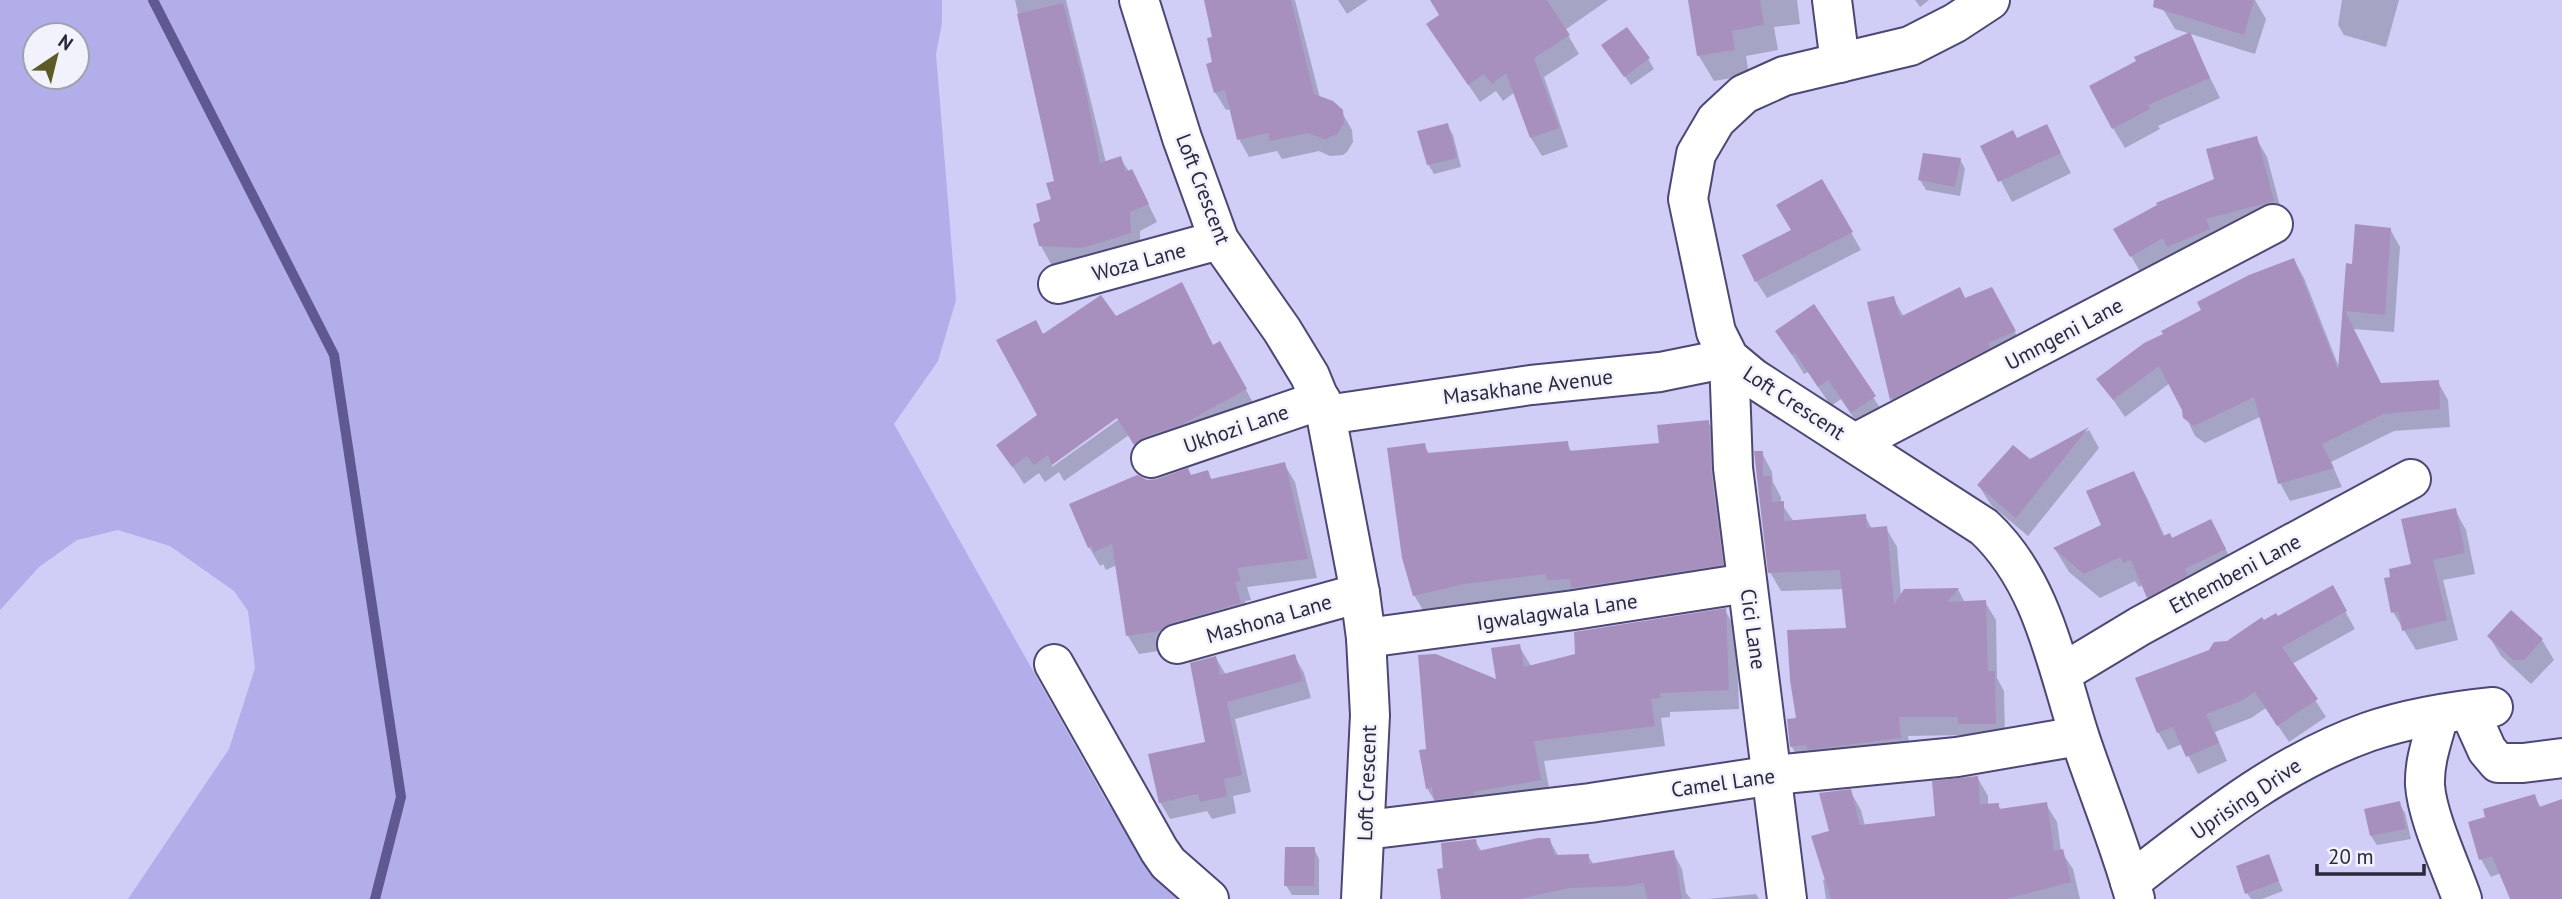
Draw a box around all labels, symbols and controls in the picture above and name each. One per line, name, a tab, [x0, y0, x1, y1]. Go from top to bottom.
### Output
north arrow	[21, 21, 91, 91]
text: N	[54, 29, 78, 55]
street label: Loft Crescent	[1170, 130, 1237, 248]
street label: Woza Lane	[1089, 236, 1189, 287]
street label: Umngeni Lane	[2000, 291, 2127, 376]
street label: Loft Crescent	[1738, 360, 1850, 446]
street label: Masakhane Avenue	[1441, 363, 1614, 410]
street label: Ukhozi Lane	[1180, 398, 1292, 459]
street label: Ethembeni Lane	[2164, 528, 2305, 620]
street label: Igwalagwala Lane	[1475, 587, 1639, 636]
street label: Cici Lane	[1734, 587, 1773, 671]
street label: Mashona Lane	[1203, 588, 1335, 649]
street label: Loft Crescent	[1351, 724, 1382, 842]
street label: Uprising Drive	[2185, 752, 2306, 845]
street label: Camel Lane	[1669, 762, 1777, 803]
scale bar	[2317, 832, 2424, 876]
text: 20 m	[2328, 843, 2374, 870]

